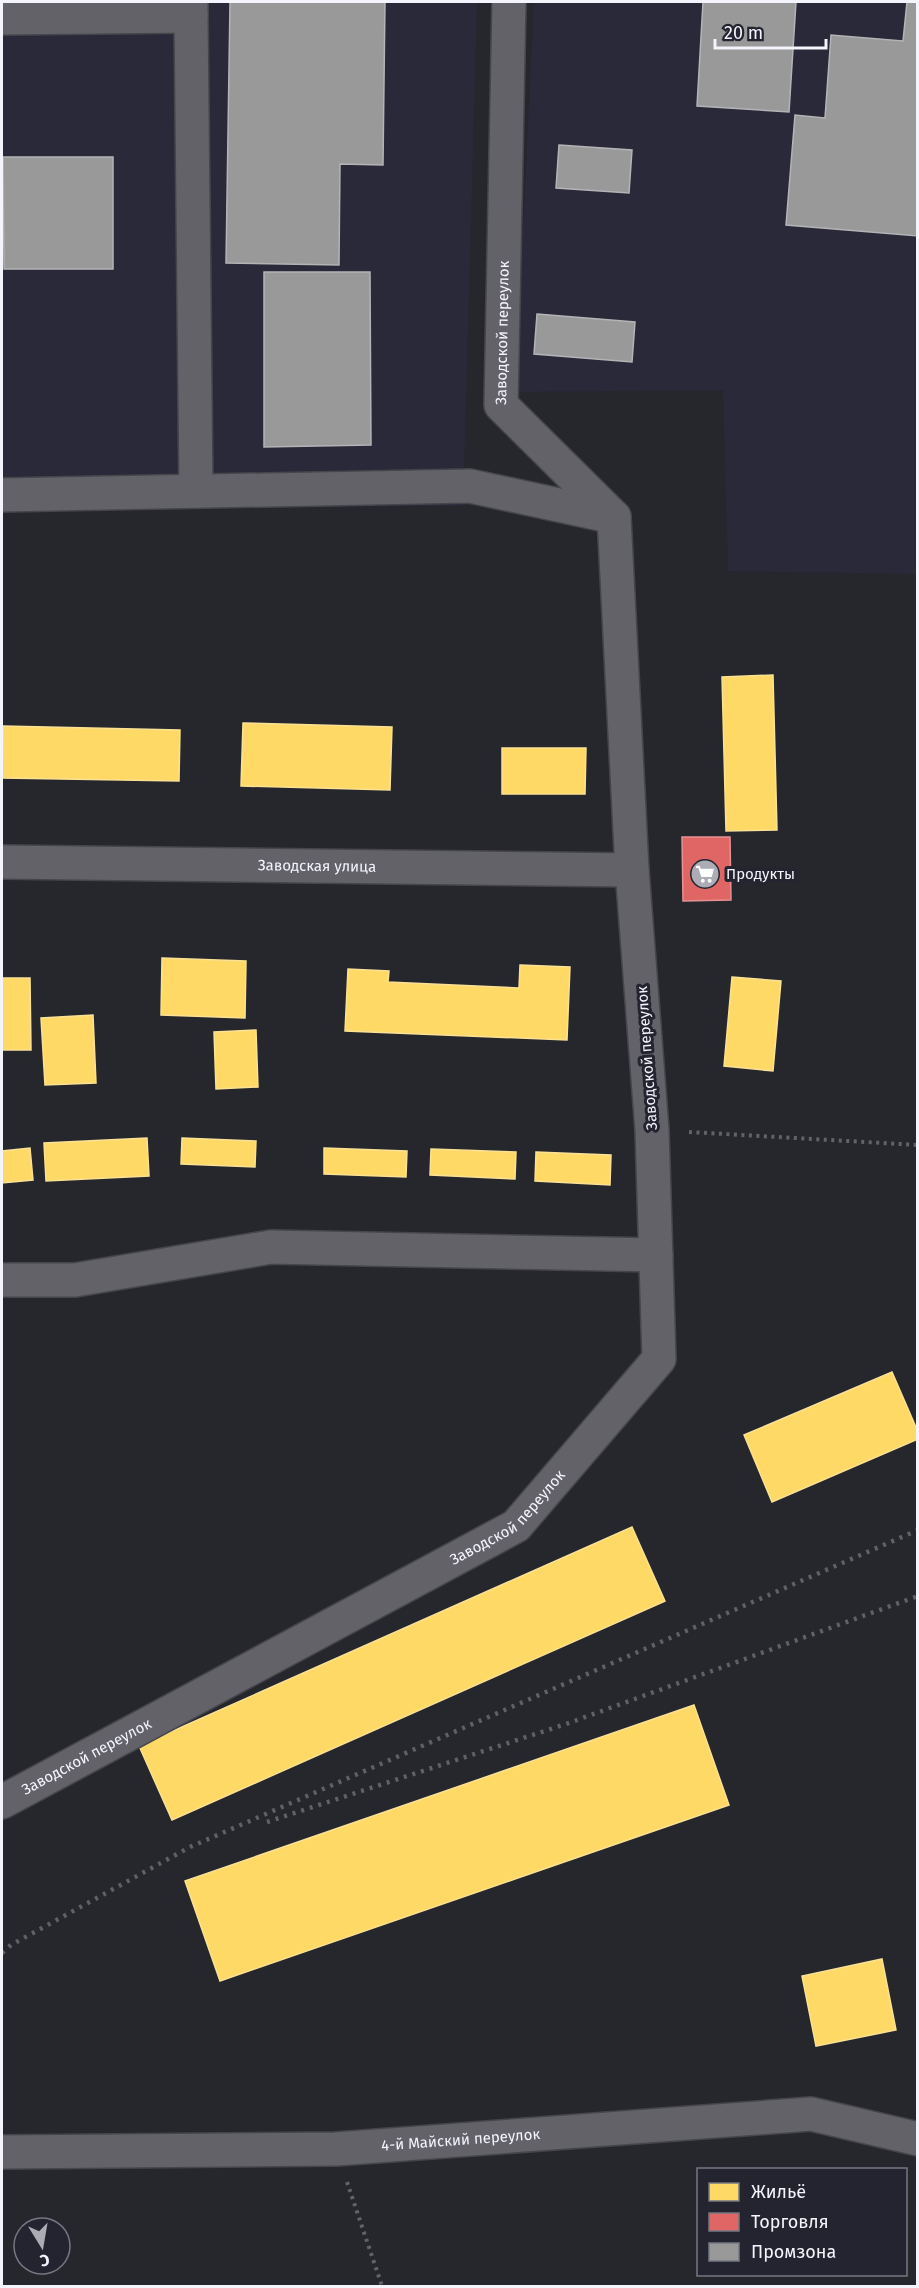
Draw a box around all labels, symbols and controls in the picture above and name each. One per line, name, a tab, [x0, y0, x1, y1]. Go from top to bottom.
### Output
scale bar	[715, 12, 826, 50]
text: 20 m	[724, 22, 763, 44]
street label: Заводской переулок	[492, 260, 513, 405]
street label: Заводская улица	[258, 856, 376, 876]
supermarket icon: Продукты	[689, 858, 721, 890]
place label: Продукты	[726, 865, 795, 883]
street label: Заводской переулок	[633, 985, 661, 1131]
street label: Заводской переулок	[447, 1466, 569, 1569]
street label: Заводской переулок	[19, 1714, 155, 1799]
street label: 4-й Майский переулок	[381, 2125, 541, 2155]
legend	[697, 2168, 907, 2276]
text: Жильё	[751, 2181, 806, 2203]
text: Торговля	[751, 2211, 829, 2233]
north arrow	[12, 2216, 72, 2276]
text: Промзона	[751, 2241, 836, 2263]
text: С	[38, 2250, 51, 2271]

